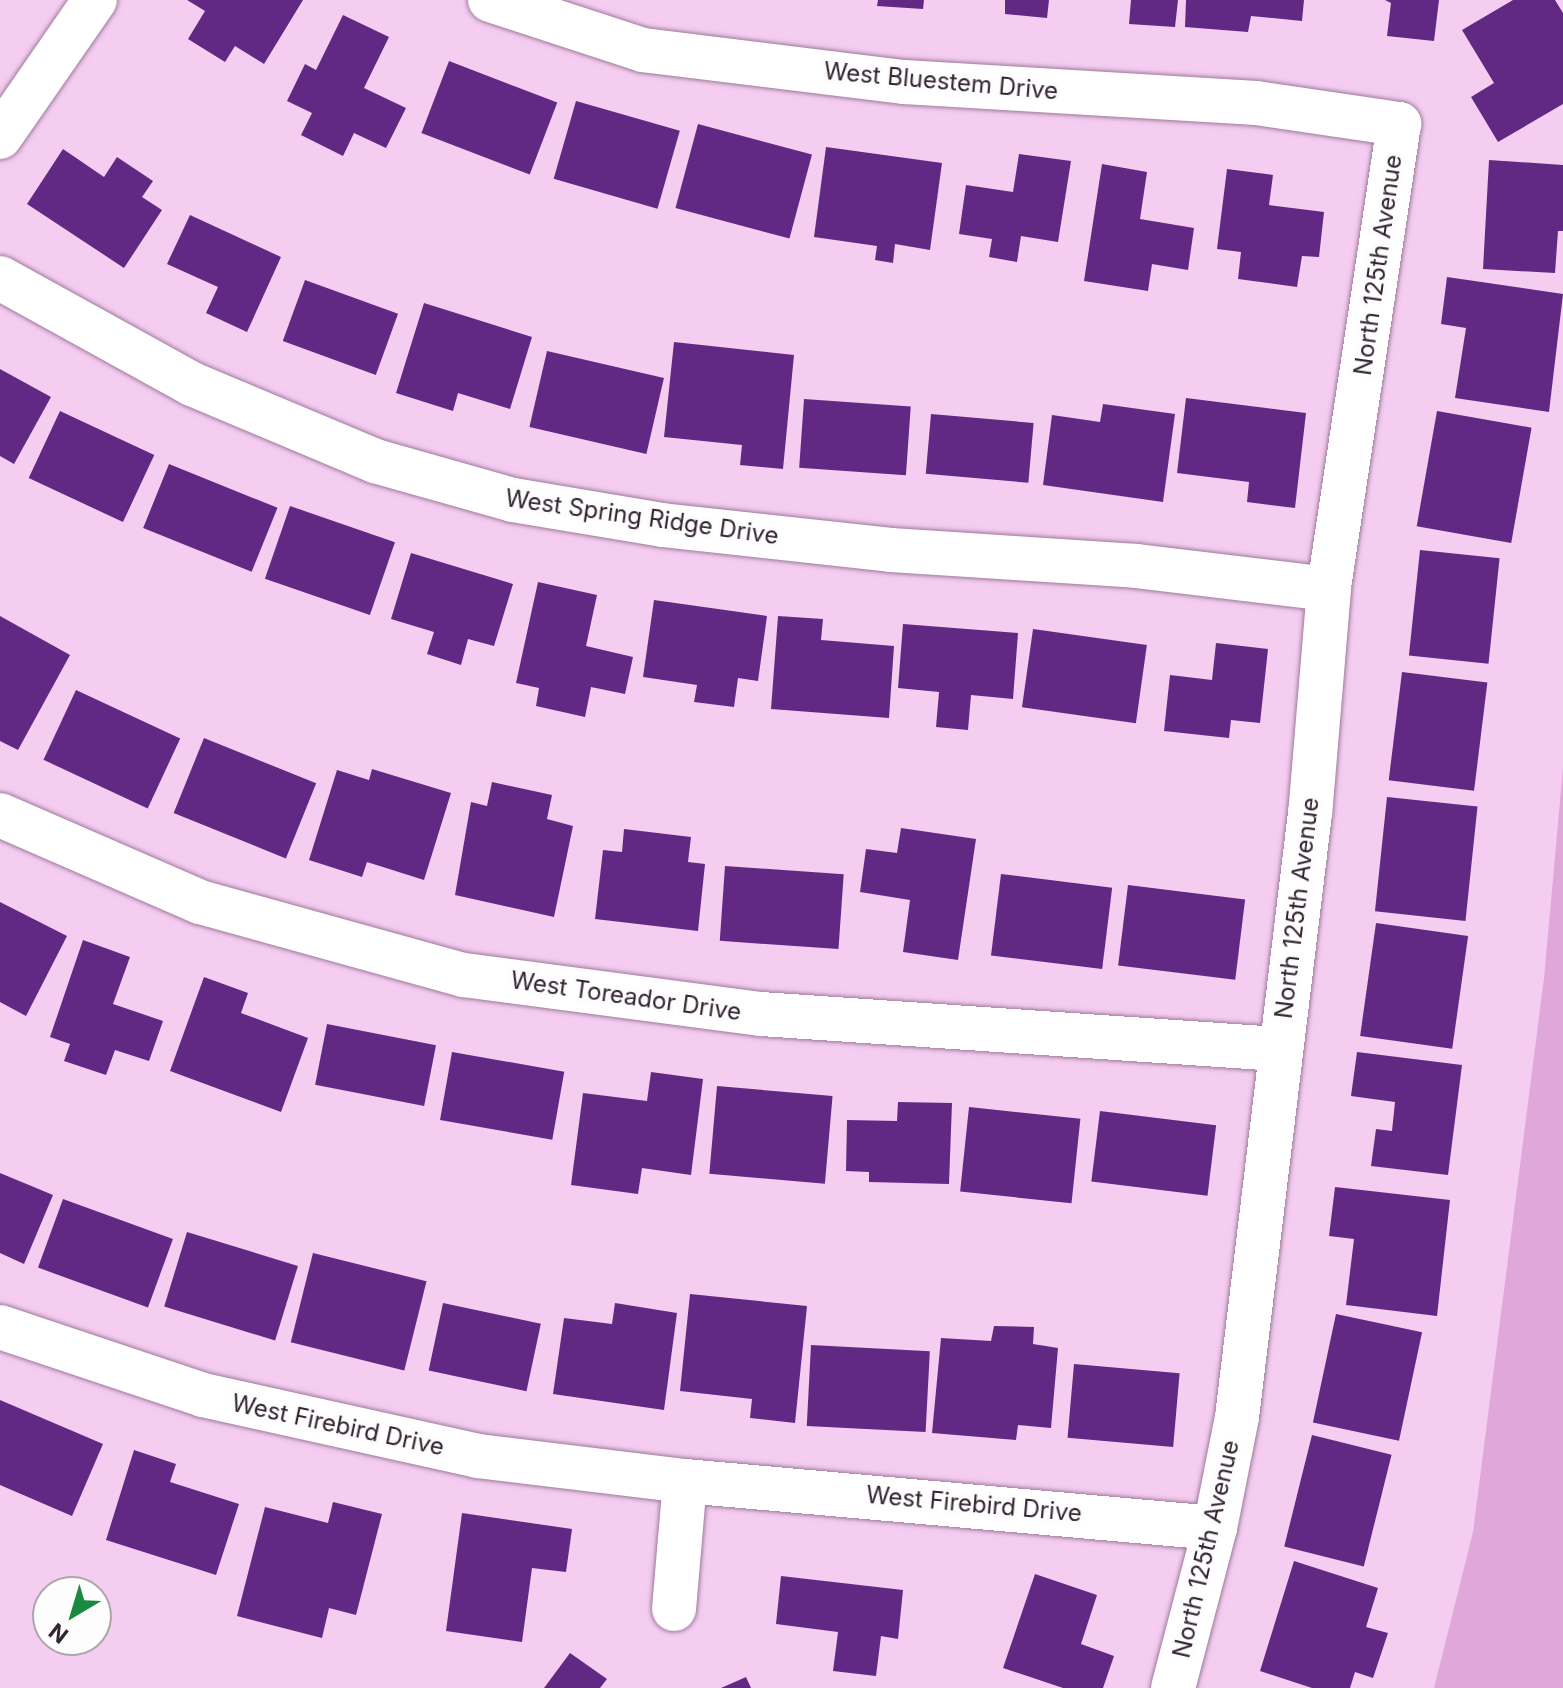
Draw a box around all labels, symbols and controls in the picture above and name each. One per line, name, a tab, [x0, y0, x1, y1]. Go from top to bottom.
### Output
street label: West Bluestem Drive	[823, 56, 1059, 106]
street label: North 125th Avenue	[1348, 153, 1408, 377]
street label: West Spring Ridge Drive	[504, 484, 780, 550]
street label: North 125th Avenue	[1269, 796, 1325, 1020]
street label: West Toreador Drive	[509, 966, 743, 1026]
street label: West Firebird Drive	[229, 1388, 447, 1462]
street label: North 125th Avenue	[1167, 1437, 1245, 1661]
street label: West Firebird Drive	[865, 1480, 1083, 1528]
north arrow	[32, 1576, 112, 1656]
text: N	[44, 1618, 73, 1649]

